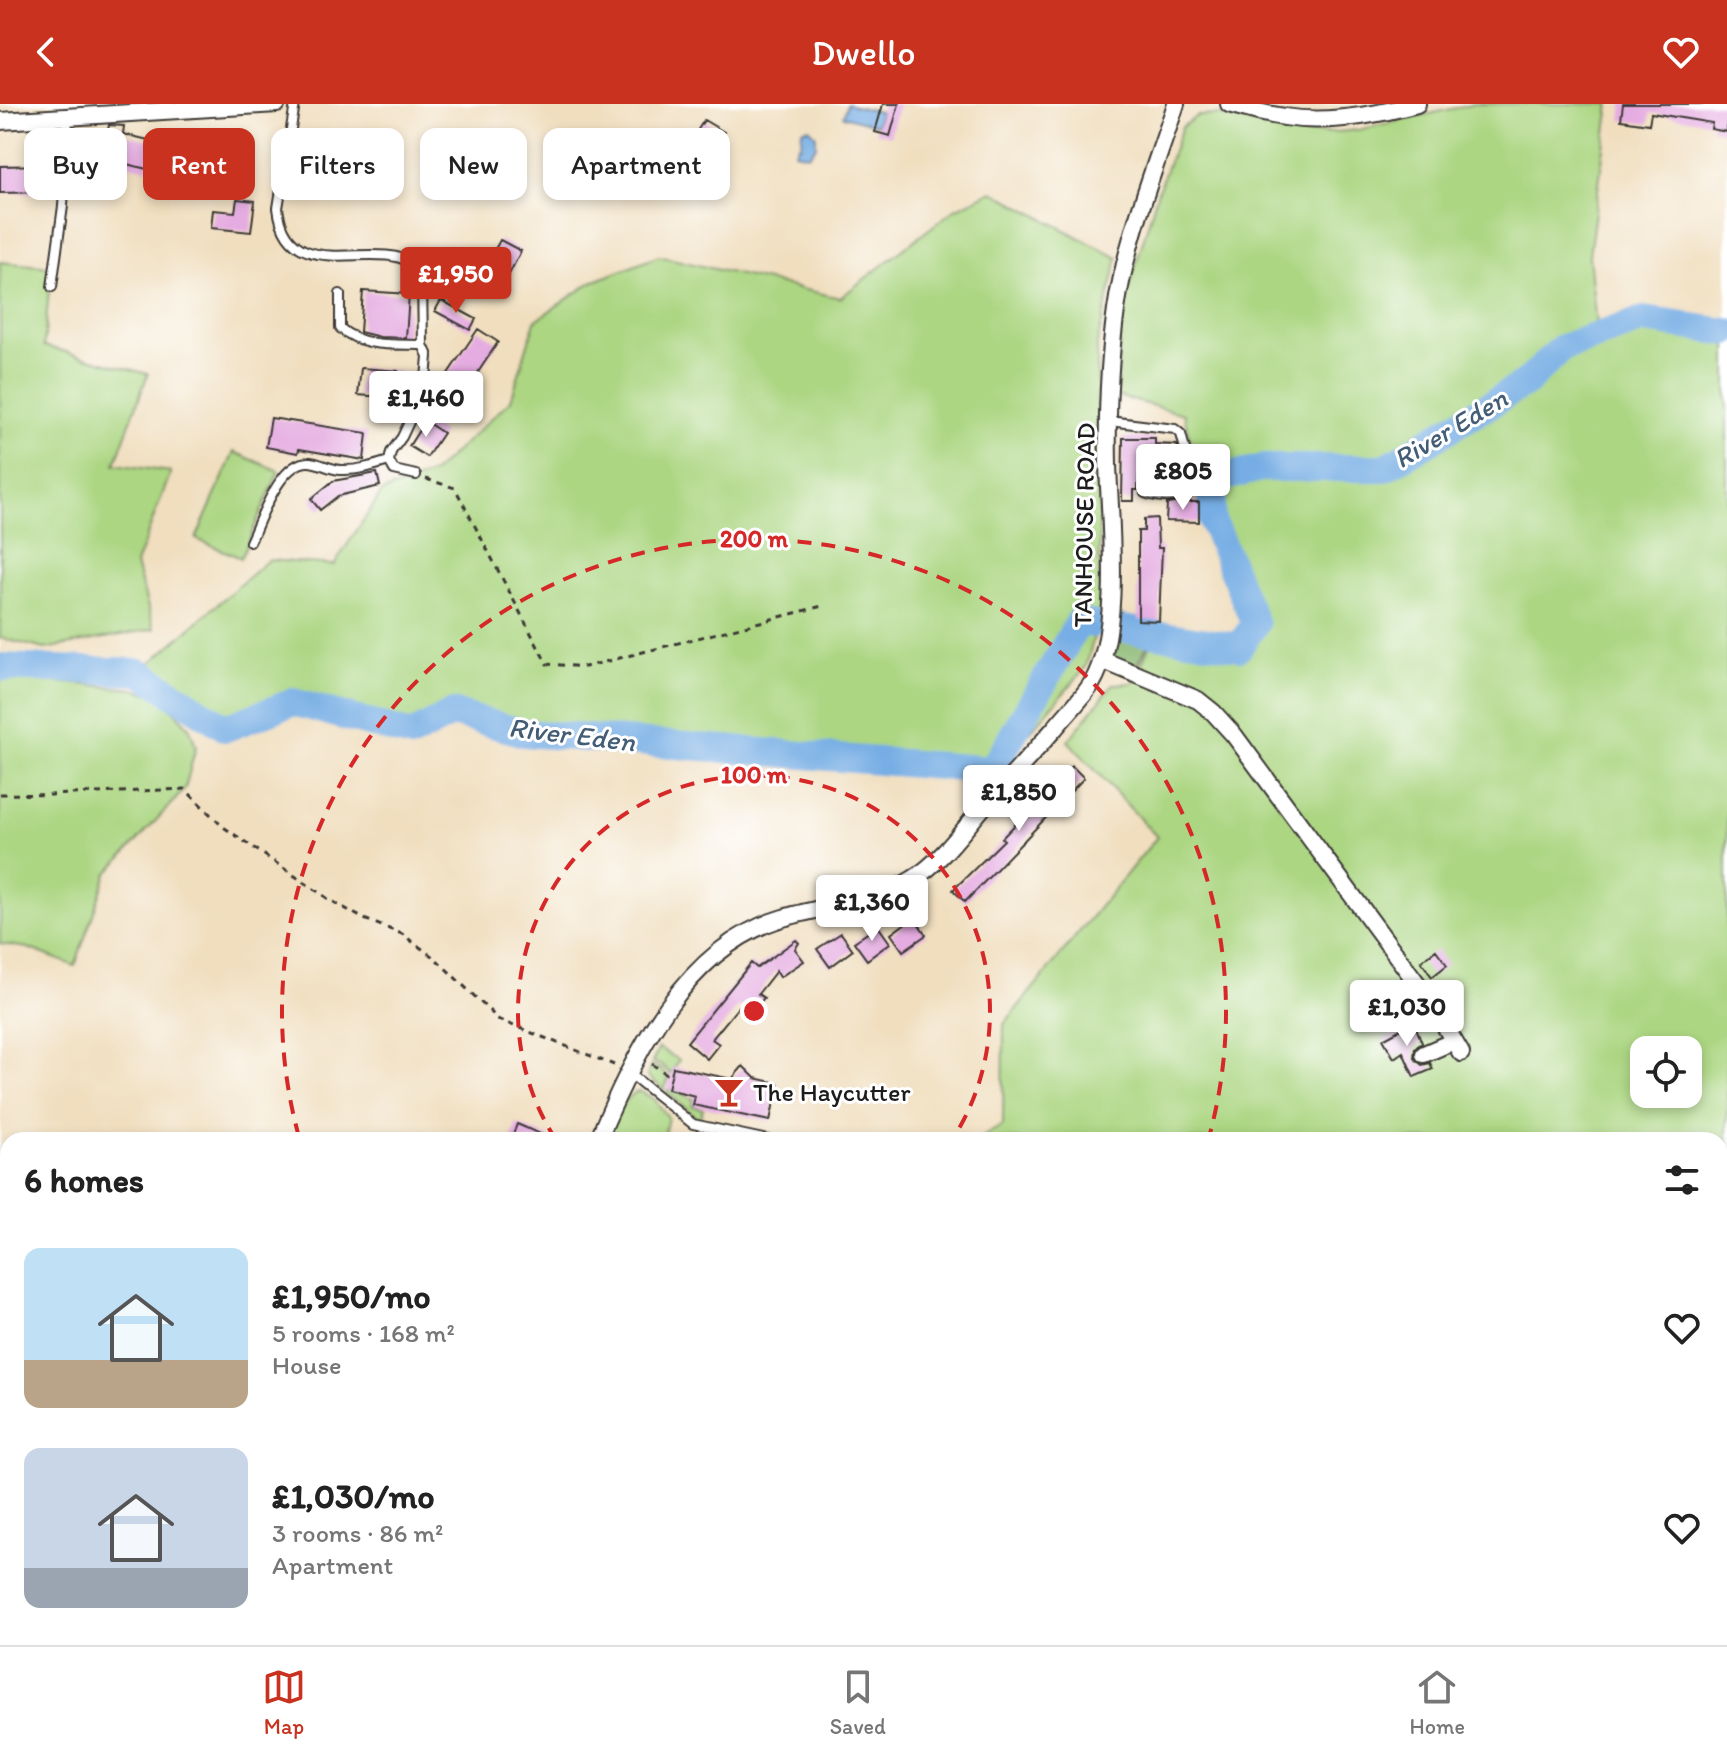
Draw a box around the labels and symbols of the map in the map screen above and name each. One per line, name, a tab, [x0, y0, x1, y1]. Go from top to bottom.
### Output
pin: £1,950	[391, 247, 521, 315]
pin: £1,460	[361, 371, 491, 439]
water label: River Eden	[1387, 381, 1513, 475]
street label: TANHOUSE ROAD	[1066, 422, 1102, 628]
pin: £805	[1136, 444, 1230, 512]
text: 200 m	[720, 524, 789, 553]
water label: River Eden	[507, 709, 637, 759]
text: 100 m	[721, 760, 788, 789]
pin: £1,850	[954, 765, 1084, 833]
pin: £1,360	[807, 875, 937, 943]
pin: £1,030	[1342, 980, 1472, 1048]
centre of rings	[740, 997, 768, 1025]
bar icon: The Haycutter	[712, 1075, 746, 1109]
place label: The Haycutter	[753, 1076, 911, 1108]

